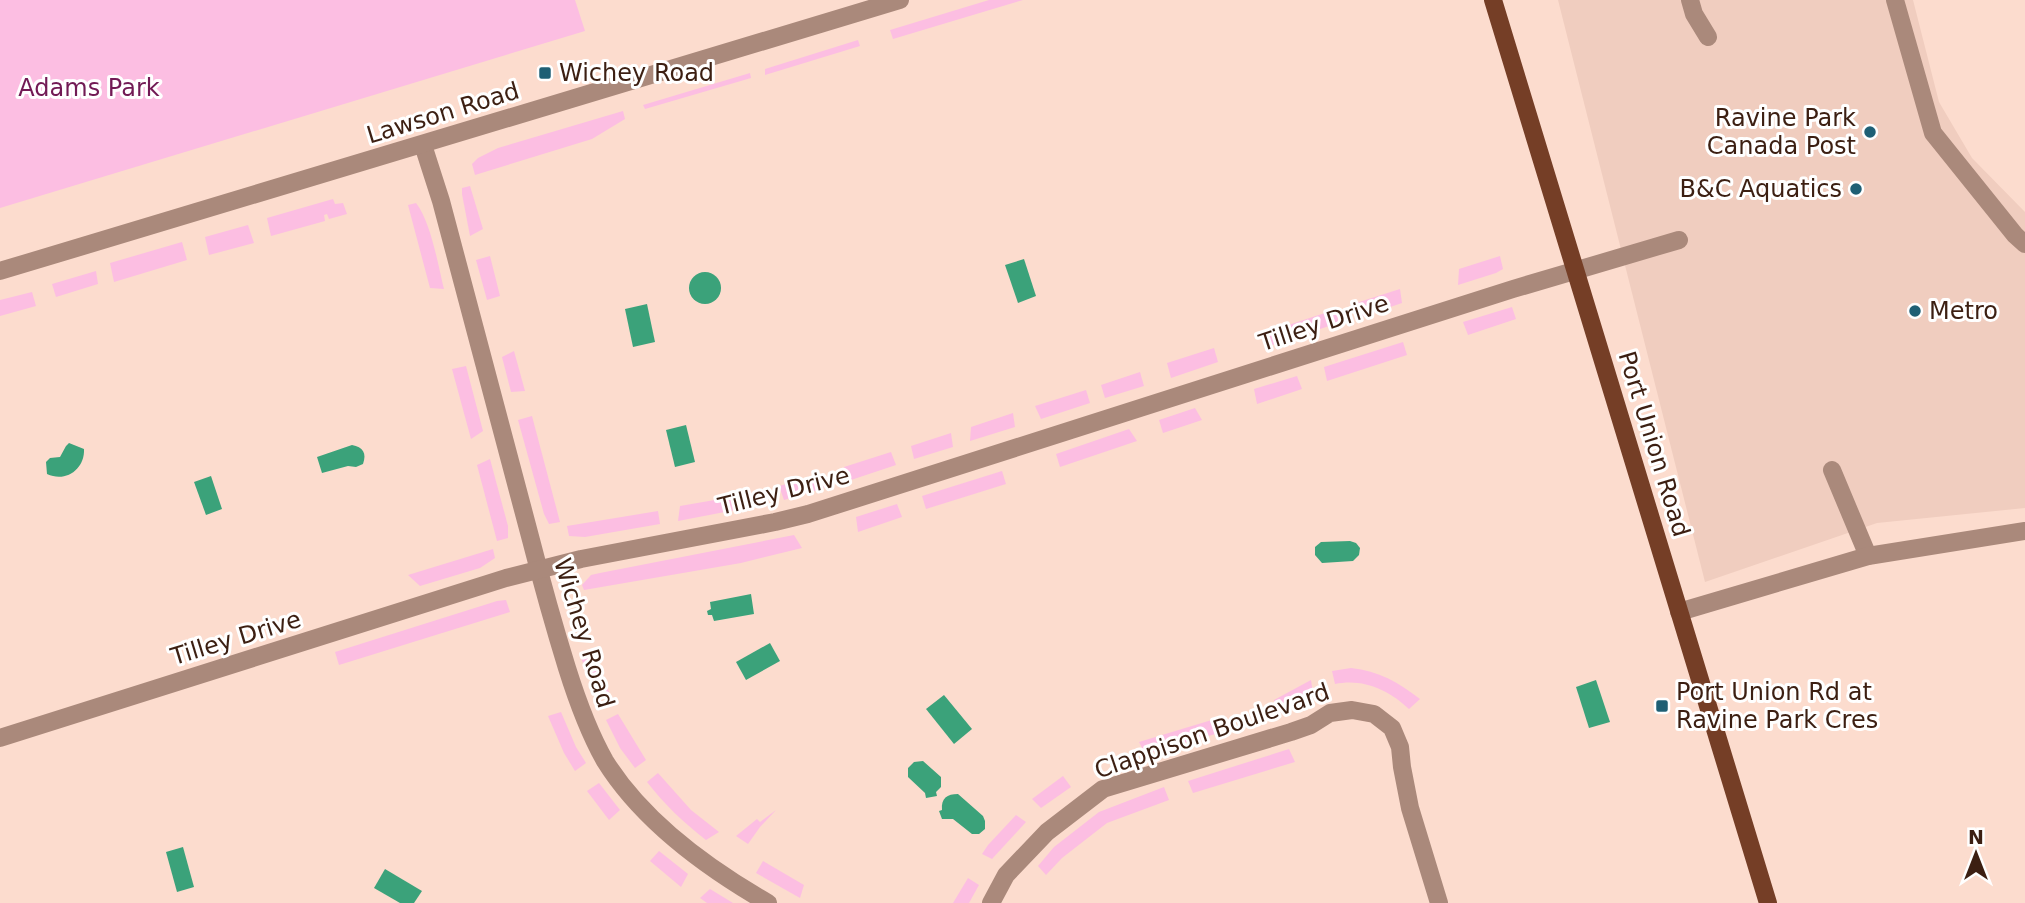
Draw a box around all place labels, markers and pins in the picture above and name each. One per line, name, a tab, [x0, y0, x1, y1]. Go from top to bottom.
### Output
place label: Wichey Road	[559, 59, 714, 87]
marker: Wichey Road	[537, 65, 553, 81]
place label: Ravine Park Canada Post	[1707, 104, 1856, 160]
marker: Ravine Park Canada Post	[1862, 124, 1878, 140]
place label: B&C Aquatics	[1680, 175, 1842, 203]
marker: B&C Aquatics	[1848, 181, 1864, 197]
place label: Metro	[1929, 297, 1998, 325]
marker: Metro	[1907, 303, 1923, 319]
place label: Port Union Rd at Ravine Park Cres	[1676, 678, 1878, 734]
marker: Port Union Rd at Ravine Park Cres	[1654, 698, 1670, 714]

